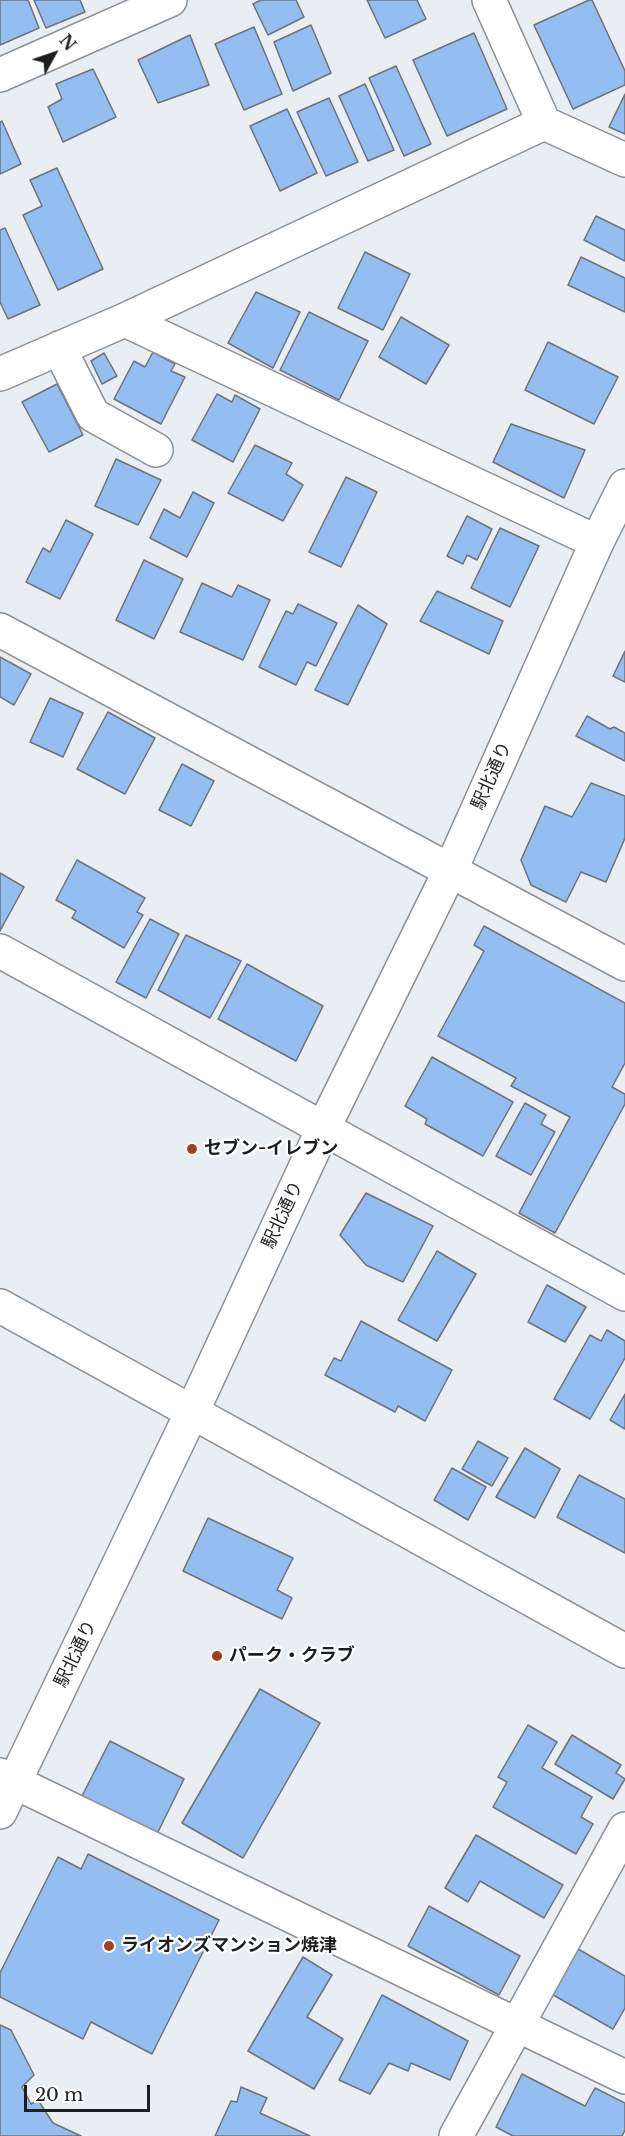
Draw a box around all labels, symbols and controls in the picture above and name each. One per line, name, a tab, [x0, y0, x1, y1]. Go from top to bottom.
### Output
north arrow	[24, 24, 84, 84]
text: N	[55, 30, 80, 55]
street label: 駅北通り	[467, 739, 517, 813]
place label: セブン-イレブン	[204, 1138, 338, 1160]
marker: セブン-イレブン	[185, 1142, 199, 1156]
street label: 駅北通り	[258, 1178, 308, 1252]
street label: 駅北通り	[51, 1617, 101, 1691]
place label: パーク・クラブ	[229, 1645, 355, 1667]
marker: パーク・クラブ	[210, 1649, 224, 1663]
place label: ライオンズマンション焼津	[121, 1935, 337, 1957]
marker: ライオンズマンション焼津	[102, 1939, 116, 1953]
scale bar	[27, 2073, 153, 2111]
text: 20 m	[35, 2084, 83, 2106]

